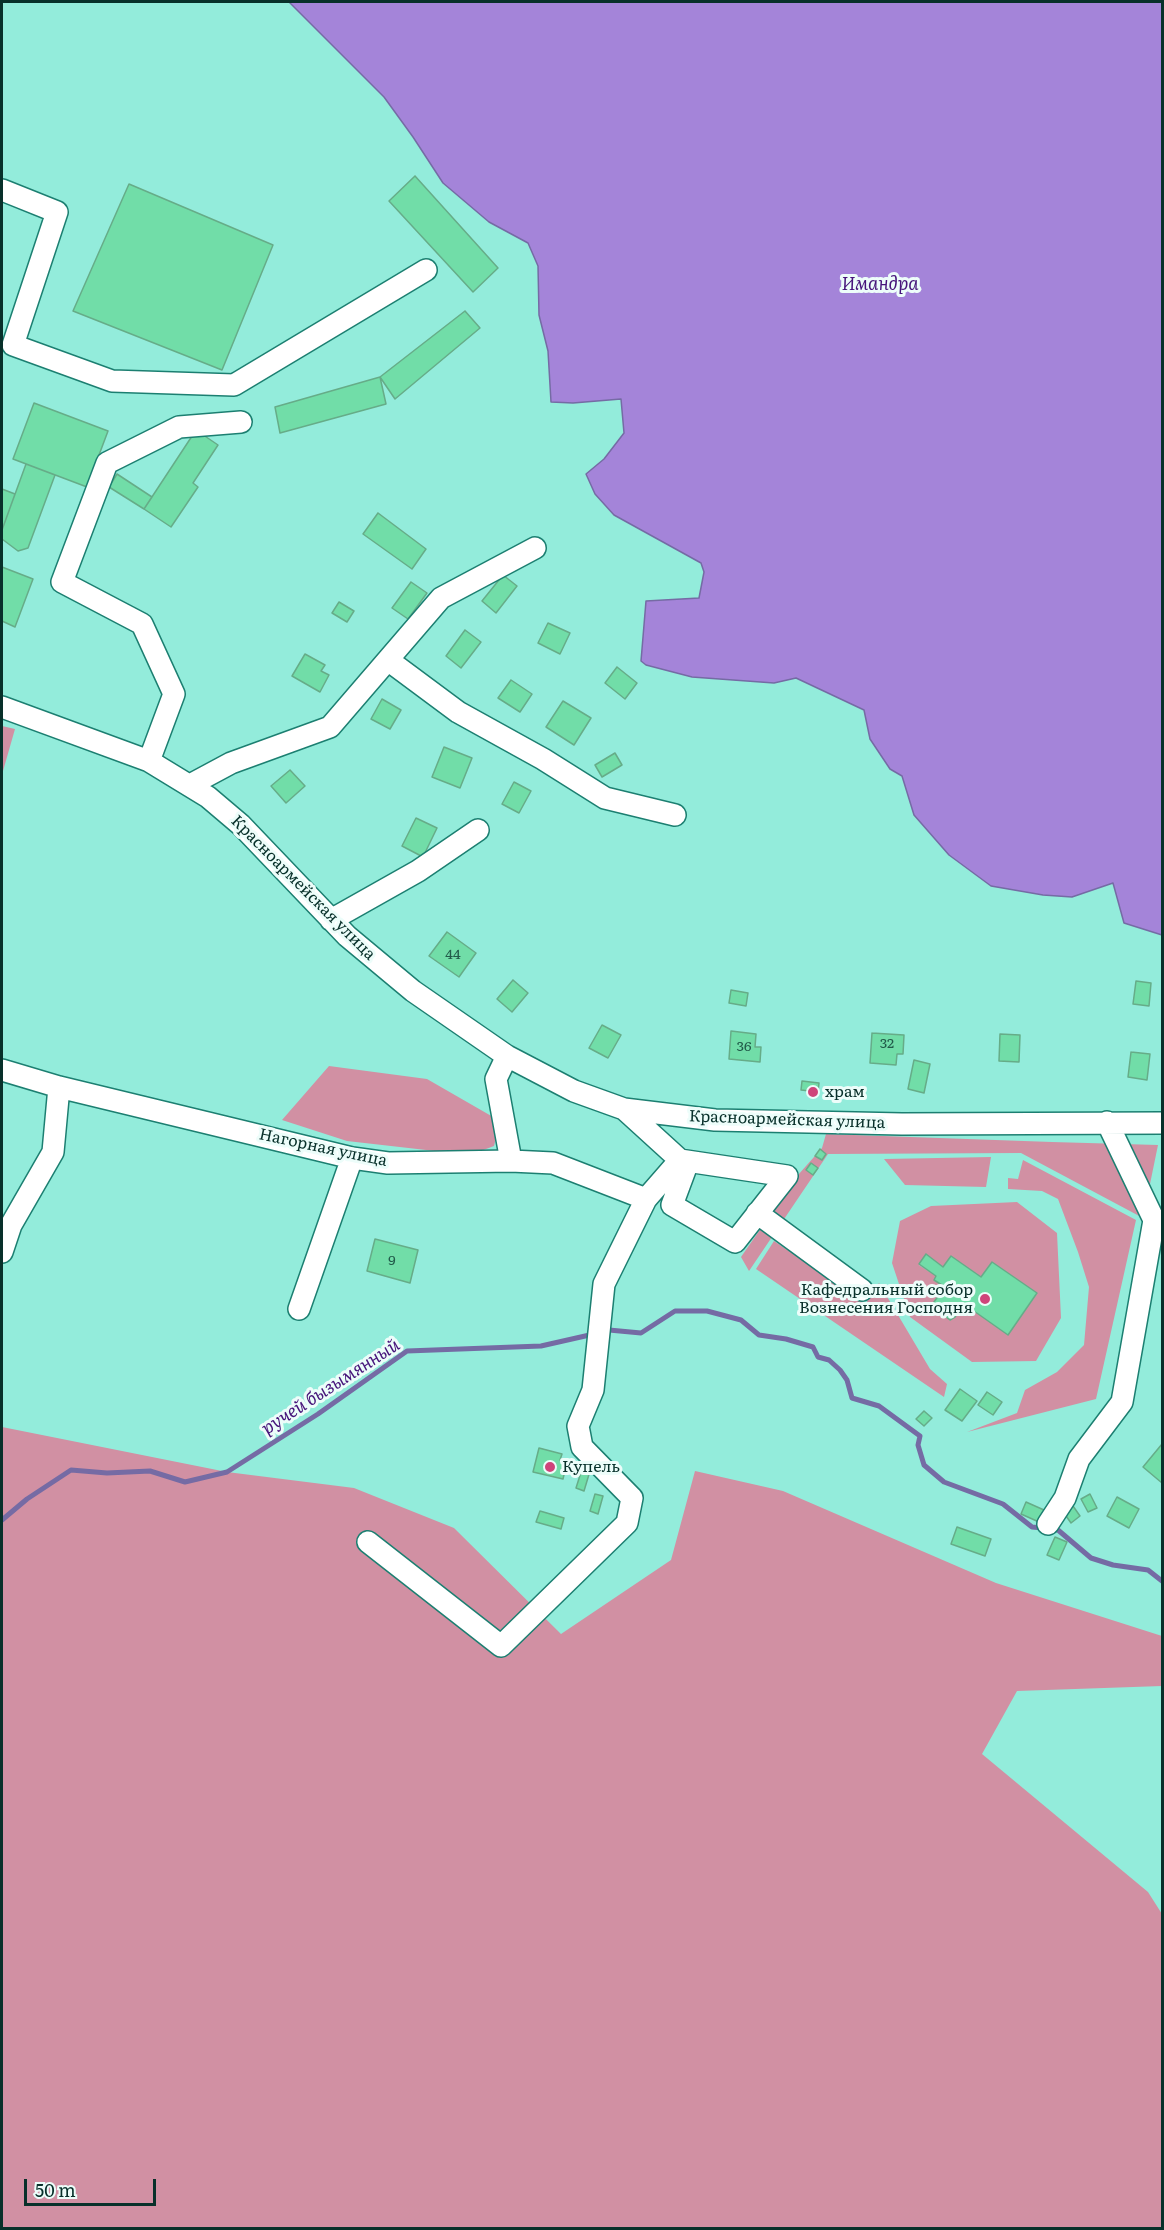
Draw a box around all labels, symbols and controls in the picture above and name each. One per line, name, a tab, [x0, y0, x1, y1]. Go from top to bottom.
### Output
water label: Имандра	[841, 274, 919, 296]
street label: Красноармейская улица	[227, 812, 379, 964]
house number: 44	[445, 947, 461, 963]
house number: 32	[880, 1036, 894, 1052]
house number: 36	[736, 1039, 752, 1055]
place label: храм	[825, 1082, 865, 1102]
marker: храм	[806, 1085, 820, 1099]
street label: Красноармейская улица	[688, 1107, 886, 1133]
street label: Нагорная улица	[257, 1125, 389, 1171]
house number: 9	[388, 1253, 396, 1269]
place label: Кафедральный собор Вознесения Господня	[799, 1280, 973, 1318]
marker: Кафедральный собор Вознесения Господня	[978, 1292, 992, 1306]
water label: ручей бызымянный	[258, 1334, 404, 1440]
place label: Купель	[562, 1457, 620, 1477]
marker: Купель	[543, 1460, 557, 1474]
scale bar	[27, 2167, 159, 2205]
text: 50 m	[35, 2176, 76, 2203]

